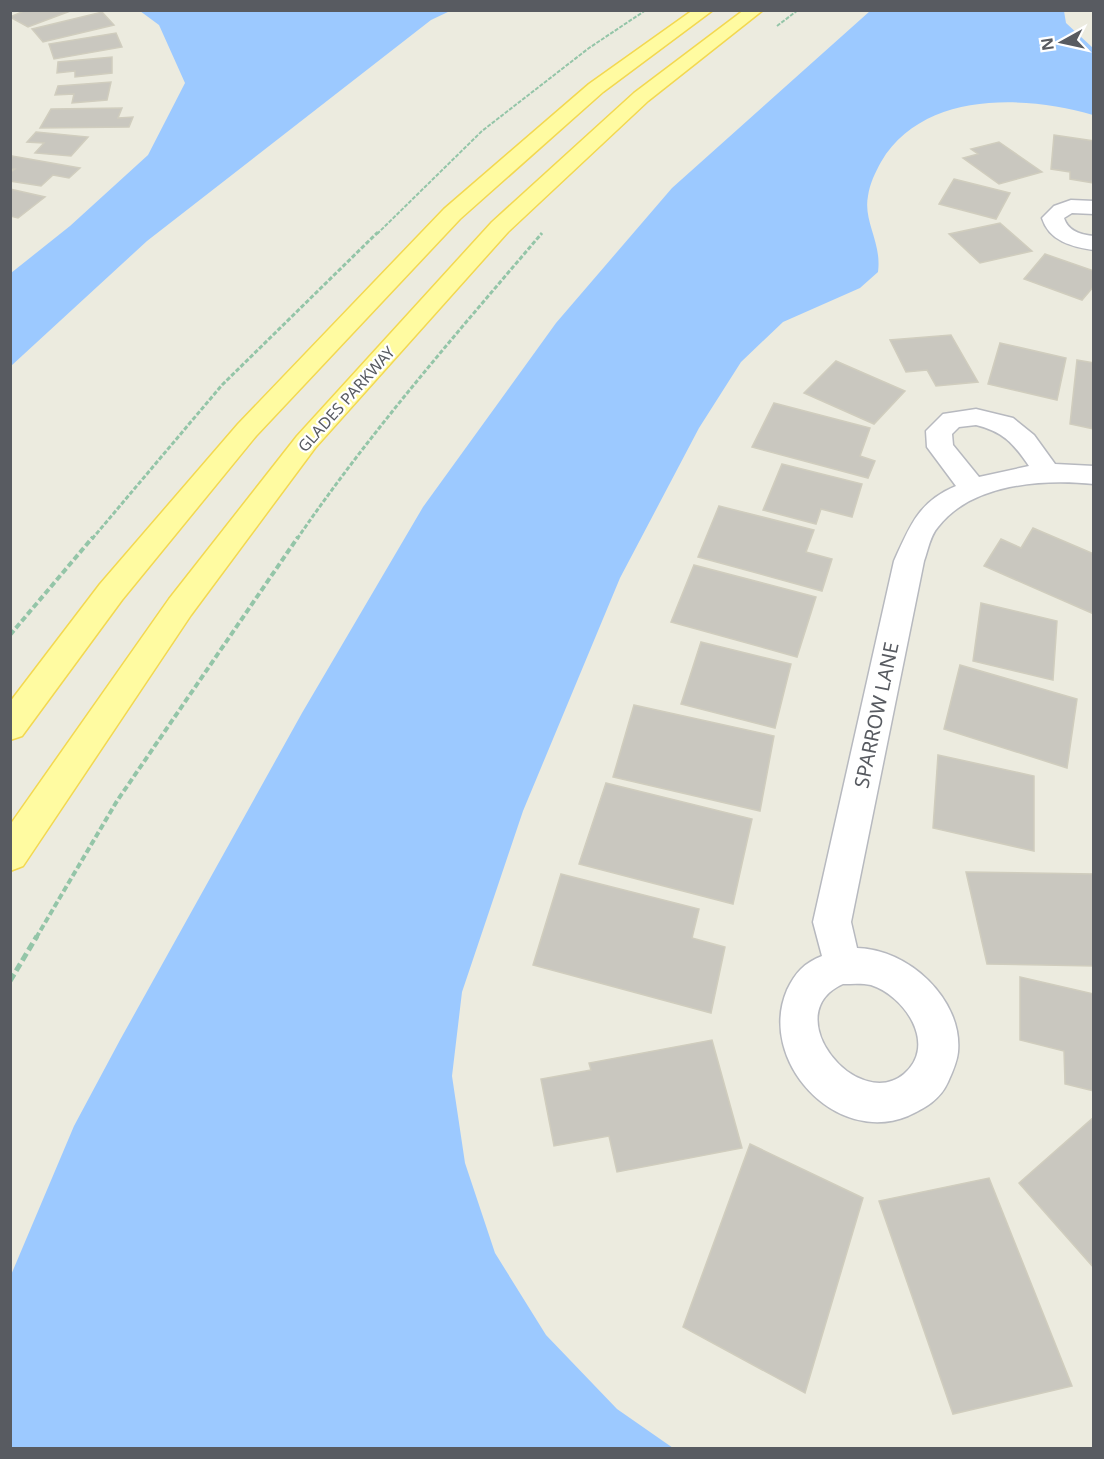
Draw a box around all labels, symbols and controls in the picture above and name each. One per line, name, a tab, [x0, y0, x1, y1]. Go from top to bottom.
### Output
north arrow	[1032, 12, 1092, 72]
text: N	[1035, 36, 1059, 52]
street label: GLADES PARKWAY	[293, 341, 400, 457]
street label: SPARROW LANE	[847, 640, 905, 790]

